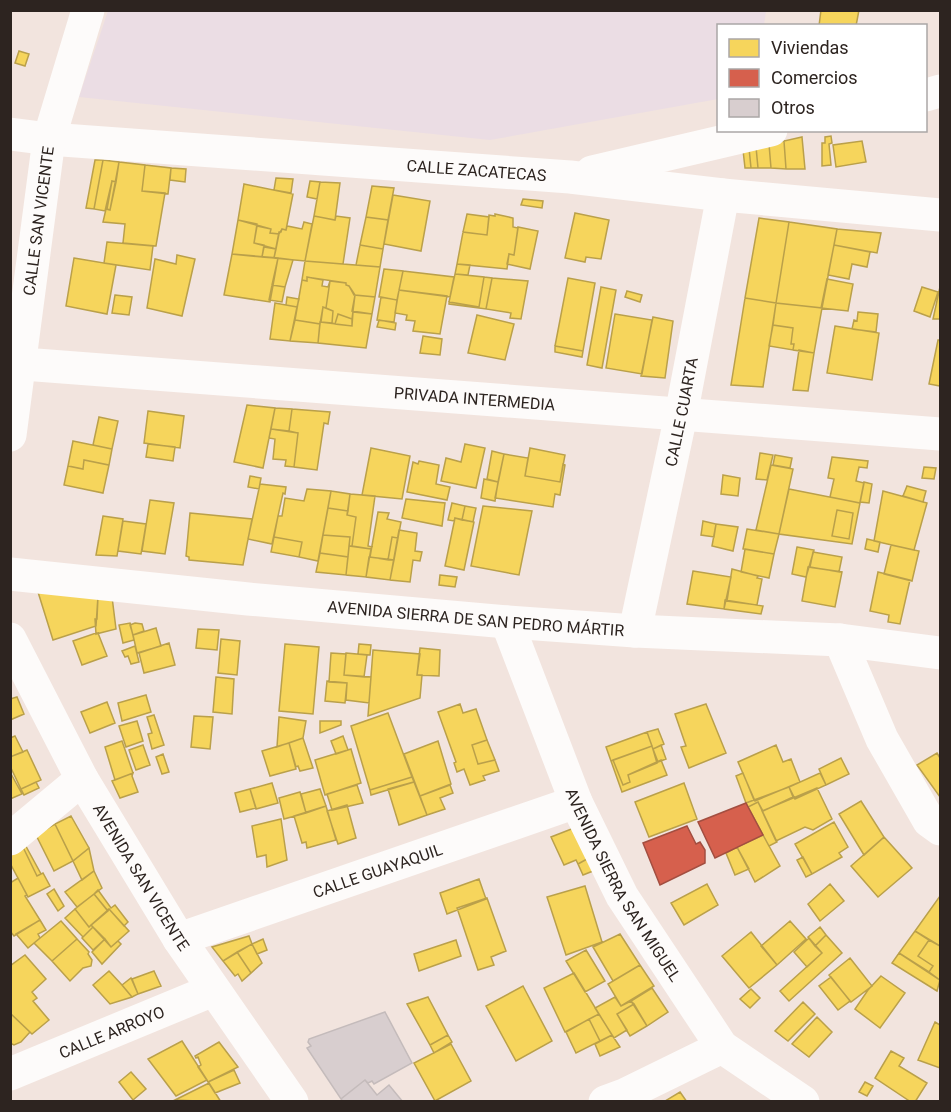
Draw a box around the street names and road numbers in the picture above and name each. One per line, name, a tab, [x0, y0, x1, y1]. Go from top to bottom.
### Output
street label: CALLE SAN VICENTE	[19, 145, 58, 297]
street label: CALLE ZACATECAS	[406, 156, 547, 185]
street label: CALLE CUARTA	[661, 355, 702, 468]
street label: PRIVADA INTERMEDIA	[393, 383, 556, 415]
street label: AVENIDA SIERRA DE SAN PEDRO MÁRTIR	[327, 597, 625, 640]
street label: AVENIDA SIERRA SAN MIGUEL	[561, 785, 685, 985]
street label: AVENIDA SAN VICENTE	[89, 800, 193, 954]
street label: CALLE GUAYAQUIL	[310, 840, 445, 902]
street label: CALLE ARROYO	[56, 1002, 167, 1063]

